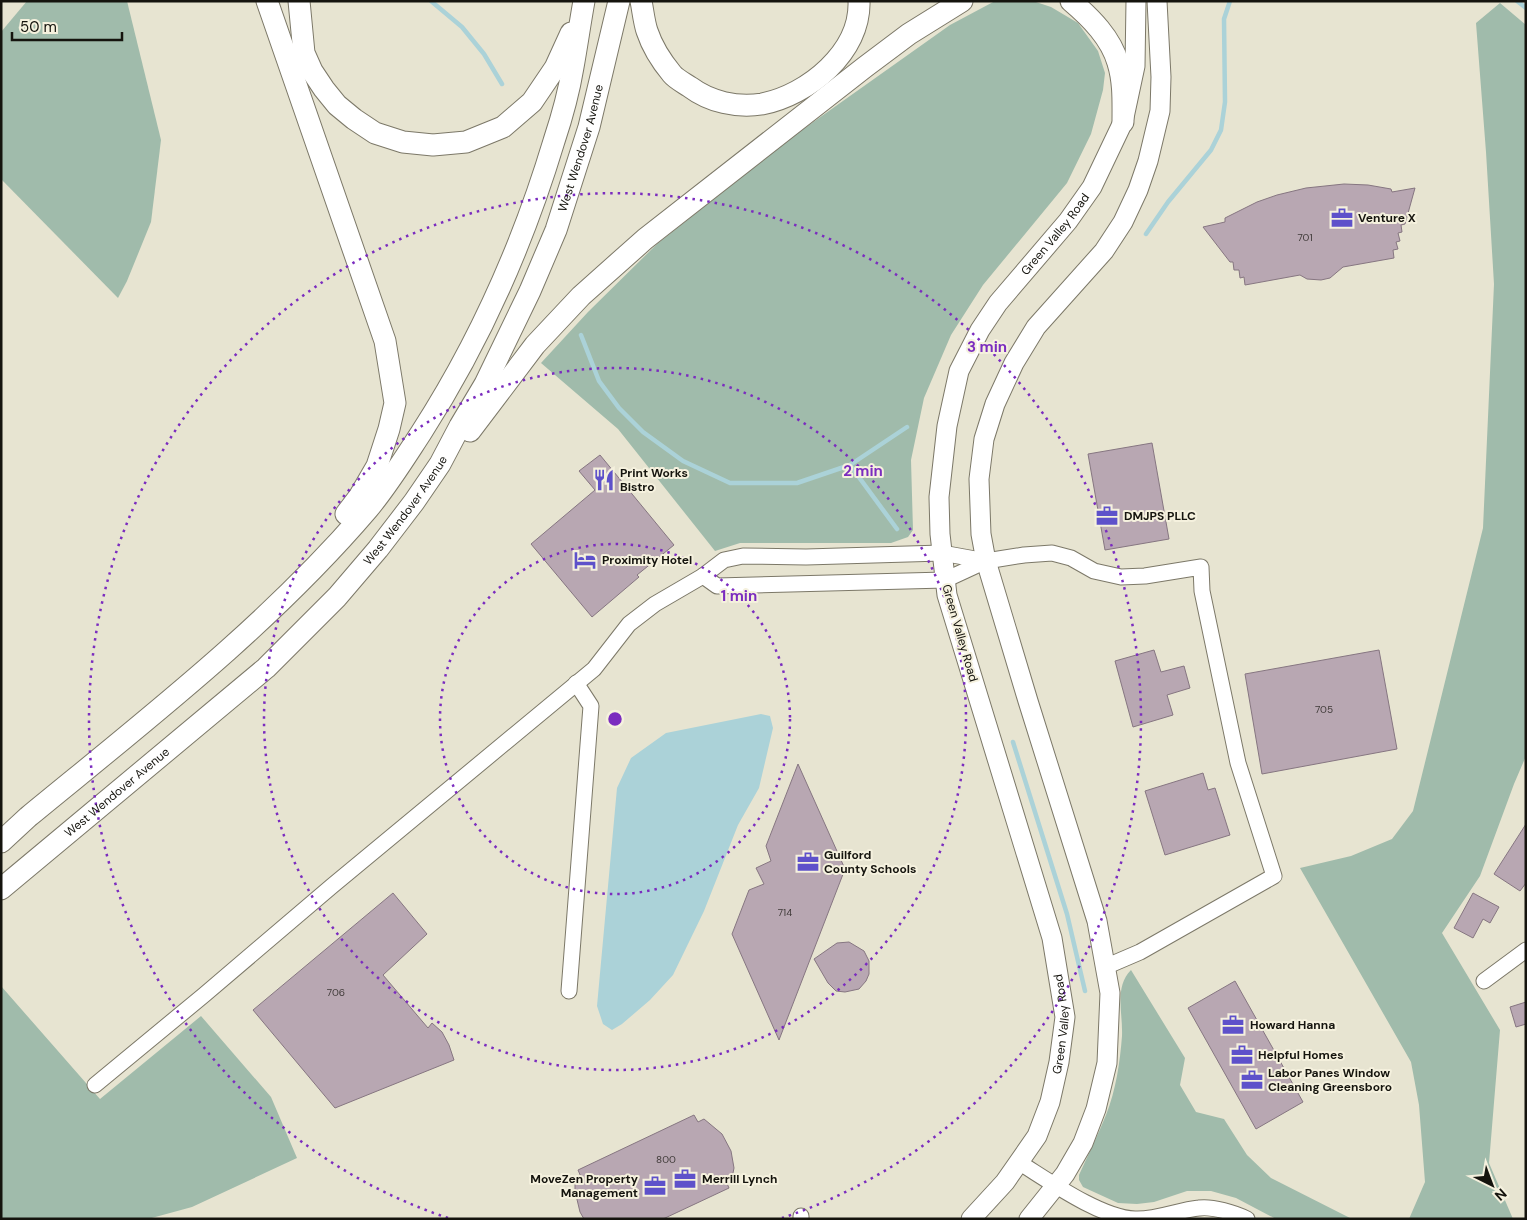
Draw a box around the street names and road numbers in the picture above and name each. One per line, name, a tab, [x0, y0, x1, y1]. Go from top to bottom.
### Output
street label: West Wendover Avenue	[554, 83, 607, 214]
street label: Green Valley Road	[1017, 190, 1093, 278]
street label: West Wendover Avenue	[360, 453, 451, 568]
street label: Green Valley Road	[938, 582, 982, 684]
street label: West Wendover Avenue	[61, 744, 173, 841]
street label: Green Valley Road	[1049, 973, 1073, 1076]

